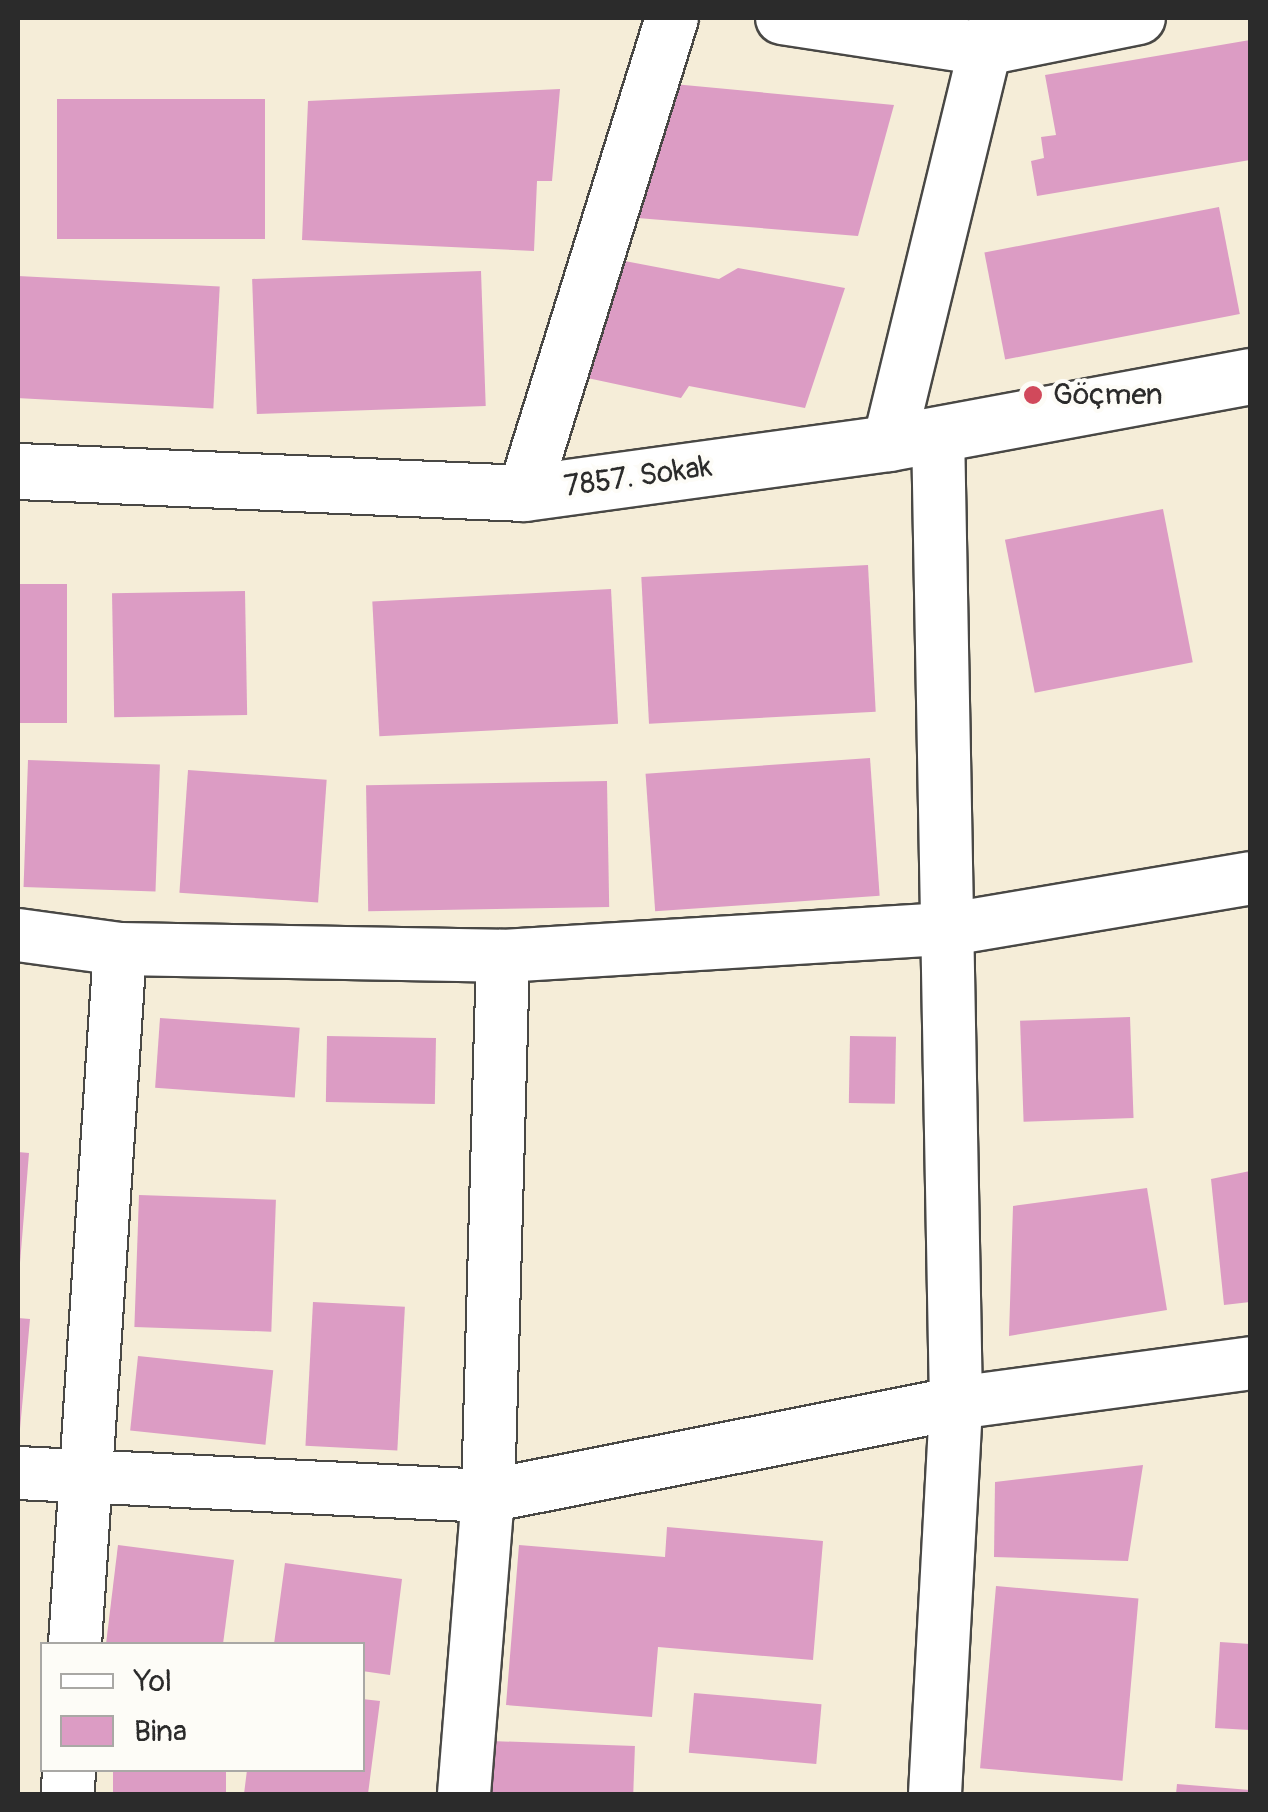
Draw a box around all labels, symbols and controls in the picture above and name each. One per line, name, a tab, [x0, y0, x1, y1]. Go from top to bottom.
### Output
place label: Göçmen	[1053, 377, 1163, 413]
marker: Göçmen	[1022, 384, 1044, 406]
street label: 7857. Sokak	[562, 449, 714, 505]
legend	[40, 1642, 365, 1772]
text: Yol	[134, 1663, 172, 1700]
text: Bina	[134, 1713, 187, 1750]

